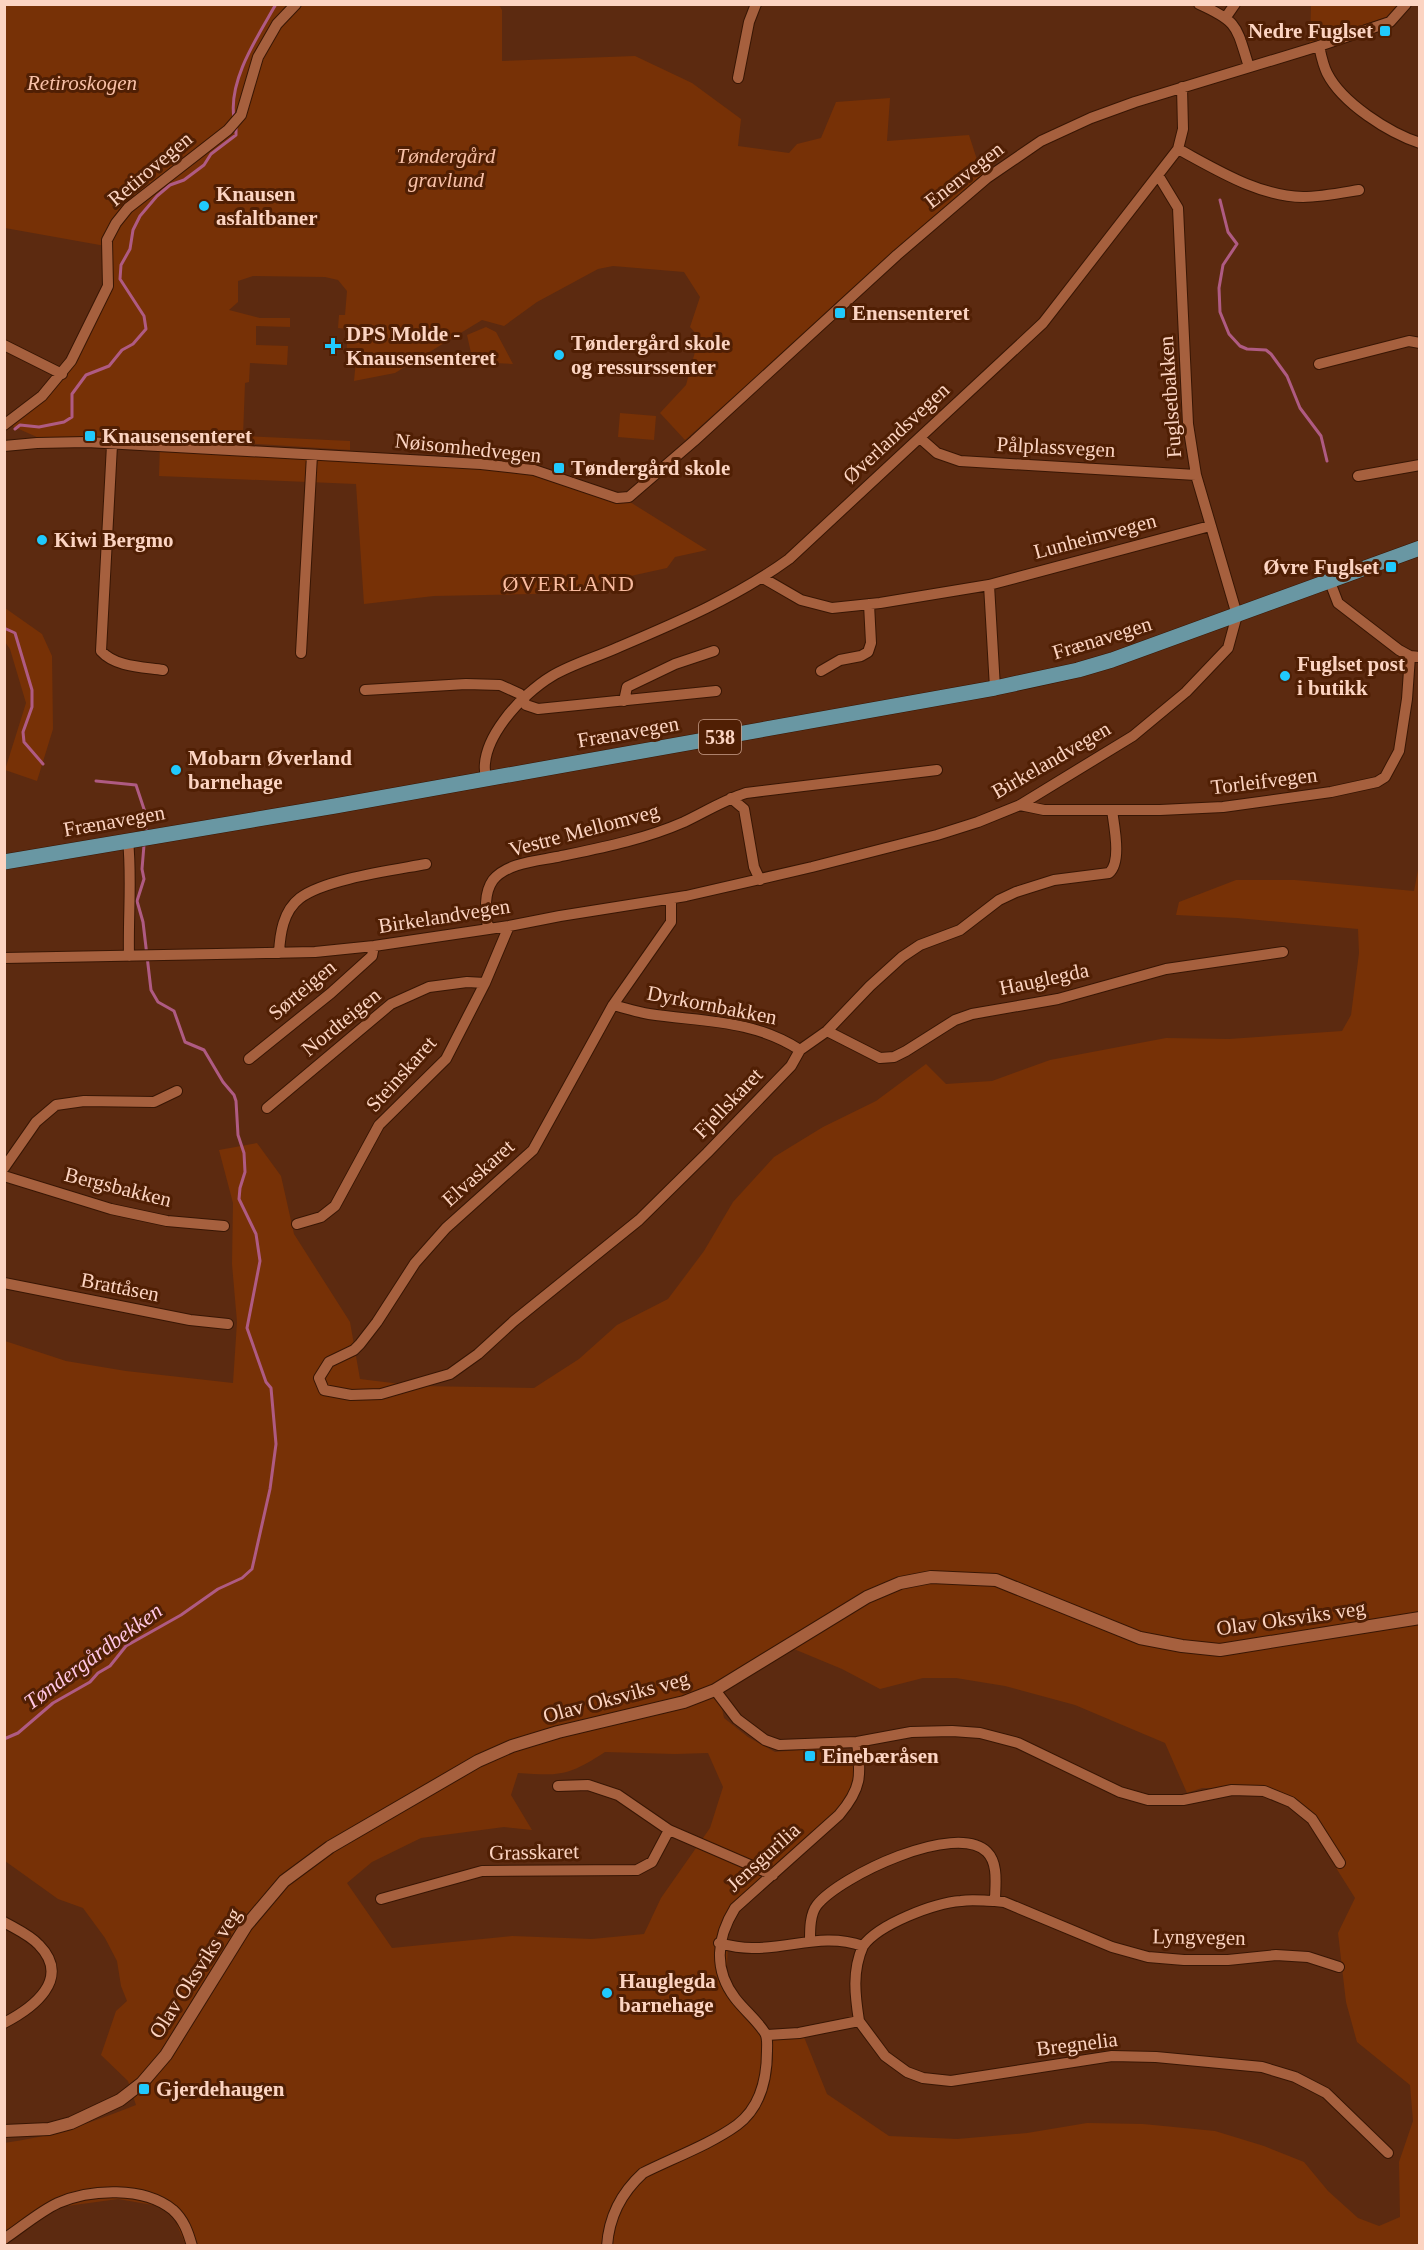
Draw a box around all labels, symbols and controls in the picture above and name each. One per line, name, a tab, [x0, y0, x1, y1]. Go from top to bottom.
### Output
place label: Nedre Fuglset	[1248, 19, 1373, 43]
marker: Nedre Fuglset	[1378, 24, 1392, 38]
park label: Retiroskogen	[26, 71, 137, 95]
street label: Retirovegen	[103, 127, 197, 211]
street label: Enenvegen	[920, 137, 1009, 213]
park label: Tøndergård gravlund	[397, 144, 496, 192]
place label: Knausen asfaltbaner	[216, 182, 318, 230]
marker: Knausen asfaltbaner	[197, 199, 211, 213]
place label: Enensenteret	[852, 301, 969, 325]
marker: Enensenteret	[833, 306, 847, 320]
place label: DPS Molde - Knausensenteret	[346, 322, 496, 370]
place label: Tøndergård skole og ressurssenter	[571, 331, 730, 379]
street label: Fuglsetbakken	[1154, 335, 1186, 459]
marker: DPS Molde - Knausensenteret	[324, 337, 342, 355]
marker: Tøndergård skole og ressurssenter	[552, 348, 566, 362]
street label: Øverlandsvegen	[838, 377, 954, 488]
place label: Knausensenteret	[102, 424, 252, 448]
street label: Nøisomhedvegen	[394, 428, 543, 468]
marker: Knausensenteret	[83, 429, 97, 443]
street label: Pålplassvegen	[996, 432, 1117, 462]
place label: Tøndergård skole	[571, 456, 730, 480]
marker: Tøndergård skole	[552, 461, 566, 475]
street label: Lunheimvegen	[1031, 508, 1159, 564]
place label: Kiwi Bergmo	[54, 528, 174, 552]
marker: Kiwi Bergmo	[35, 533, 49, 547]
place label: Øvre Fuglset	[1263, 555, 1379, 579]
marker: Øvre Fuglset	[1384, 560, 1398, 574]
district label: ØVERLAND	[503, 571, 636, 596]
street label: Frænavegen	[1049, 611, 1155, 664]
place label: Fuglset post i butikk	[1297, 652, 1405, 700]
marker: Fuglset post i butikk	[1278, 669, 1292, 683]
street label: Frænavegen	[575, 711, 681, 753]
street label: Birkelandvegen	[987, 716, 1115, 804]
road number: 538	[699, 720, 741, 754]
place label: Mobarn Øverland barnehage	[188, 746, 352, 794]
marker: Mobarn Øverland barnehage	[169, 763, 183, 777]
street label: Torleifvegen	[1209, 763, 1319, 799]
street label: Vestre Mellomveg	[506, 798, 662, 862]
street label: Frænavegen	[61, 800, 167, 842]
street label: Birkelandvegen	[376, 894, 512, 938]
street label: Sørteigen	[263, 955, 341, 1025]
street label: Hauglegda	[997, 958, 1092, 1000]
street label: Dyrkornbakken	[645, 981, 779, 1029]
street label: Nordteigen	[297, 983, 386, 1061]
street label: Steinskaret	[361, 1031, 441, 1117]
street label: Fjellskaret	[689, 1063, 768, 1143]
street label: Elvaskaret	[437, 1134, 519, 1212]
street label: Bergsbakken	[62, 1162, 174, 1212]
street label: Brattåsen	[79, 1268, 162, 1306]
street label: Olav Oksviks veg	[1215, 1596, 1368, 1640]
water label: Tøndergårdbekken	[19, 1598, 167, 1714]
street label: Olav Oksviks veg	[540, 1666, 692, 1728]
place label: Einebæråsen	[822, 1744, 939, 1768]
marker: Einebæråsen	[803, 1749, 817, 1763]
street label: Jensgurilia	[721, 1817, 805, 1896]
street label: Grasskaret	[489, 1839, 579, 1865]
street label: Olav Oksviks veg	[144, 1903, 246, 2043]
street label: Lyngvegen	[1152, 1924, 1246, 1950]
place label: Hauglegda barnehage	[619, 1969, 716, 2017]
marker: Hauglegda barnehage	[600, 1986, 614, 2000]
street label: Bregnelia	[1035, 2027, 1120, 2061]
place label: Gjerdehaugen	[156, 2077, 285, 2101]
marker: Gjerdehaugen	[137, 2082, 151, 2096]

